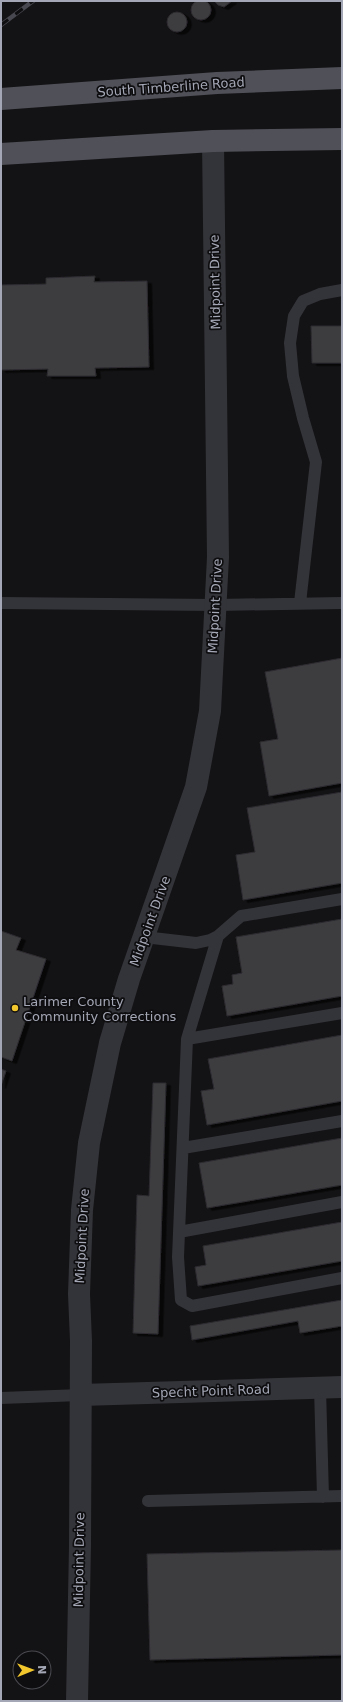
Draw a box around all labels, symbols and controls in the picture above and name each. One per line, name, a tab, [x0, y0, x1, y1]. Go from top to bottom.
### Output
street label: South Timberline Road	[97, 74, 245, 100]
street label: Midpoint Drive	[207, 234, 223, 330]
street label: Midpoint Drive	[205, 558, 225, 654]
street label: Midpoint Drive	[127, 874, 173, 968]
place label: Larimer County Community Corrections	[23, 994, 177, 1024]
marker: Larimer County Community Corrections	[10, 1003, 20, 1013]
street label: Midpoint Drive	[72, 1188, 92, 1284]
street label: Specht Point Road	[152, 1381, 270, 1401]
street label: Midpoint Drive	[71, 1512, 87, 1608]
north arrow	[12, 1650, 52, 1690]
text: N	[35, 1665, 48, 1675]

